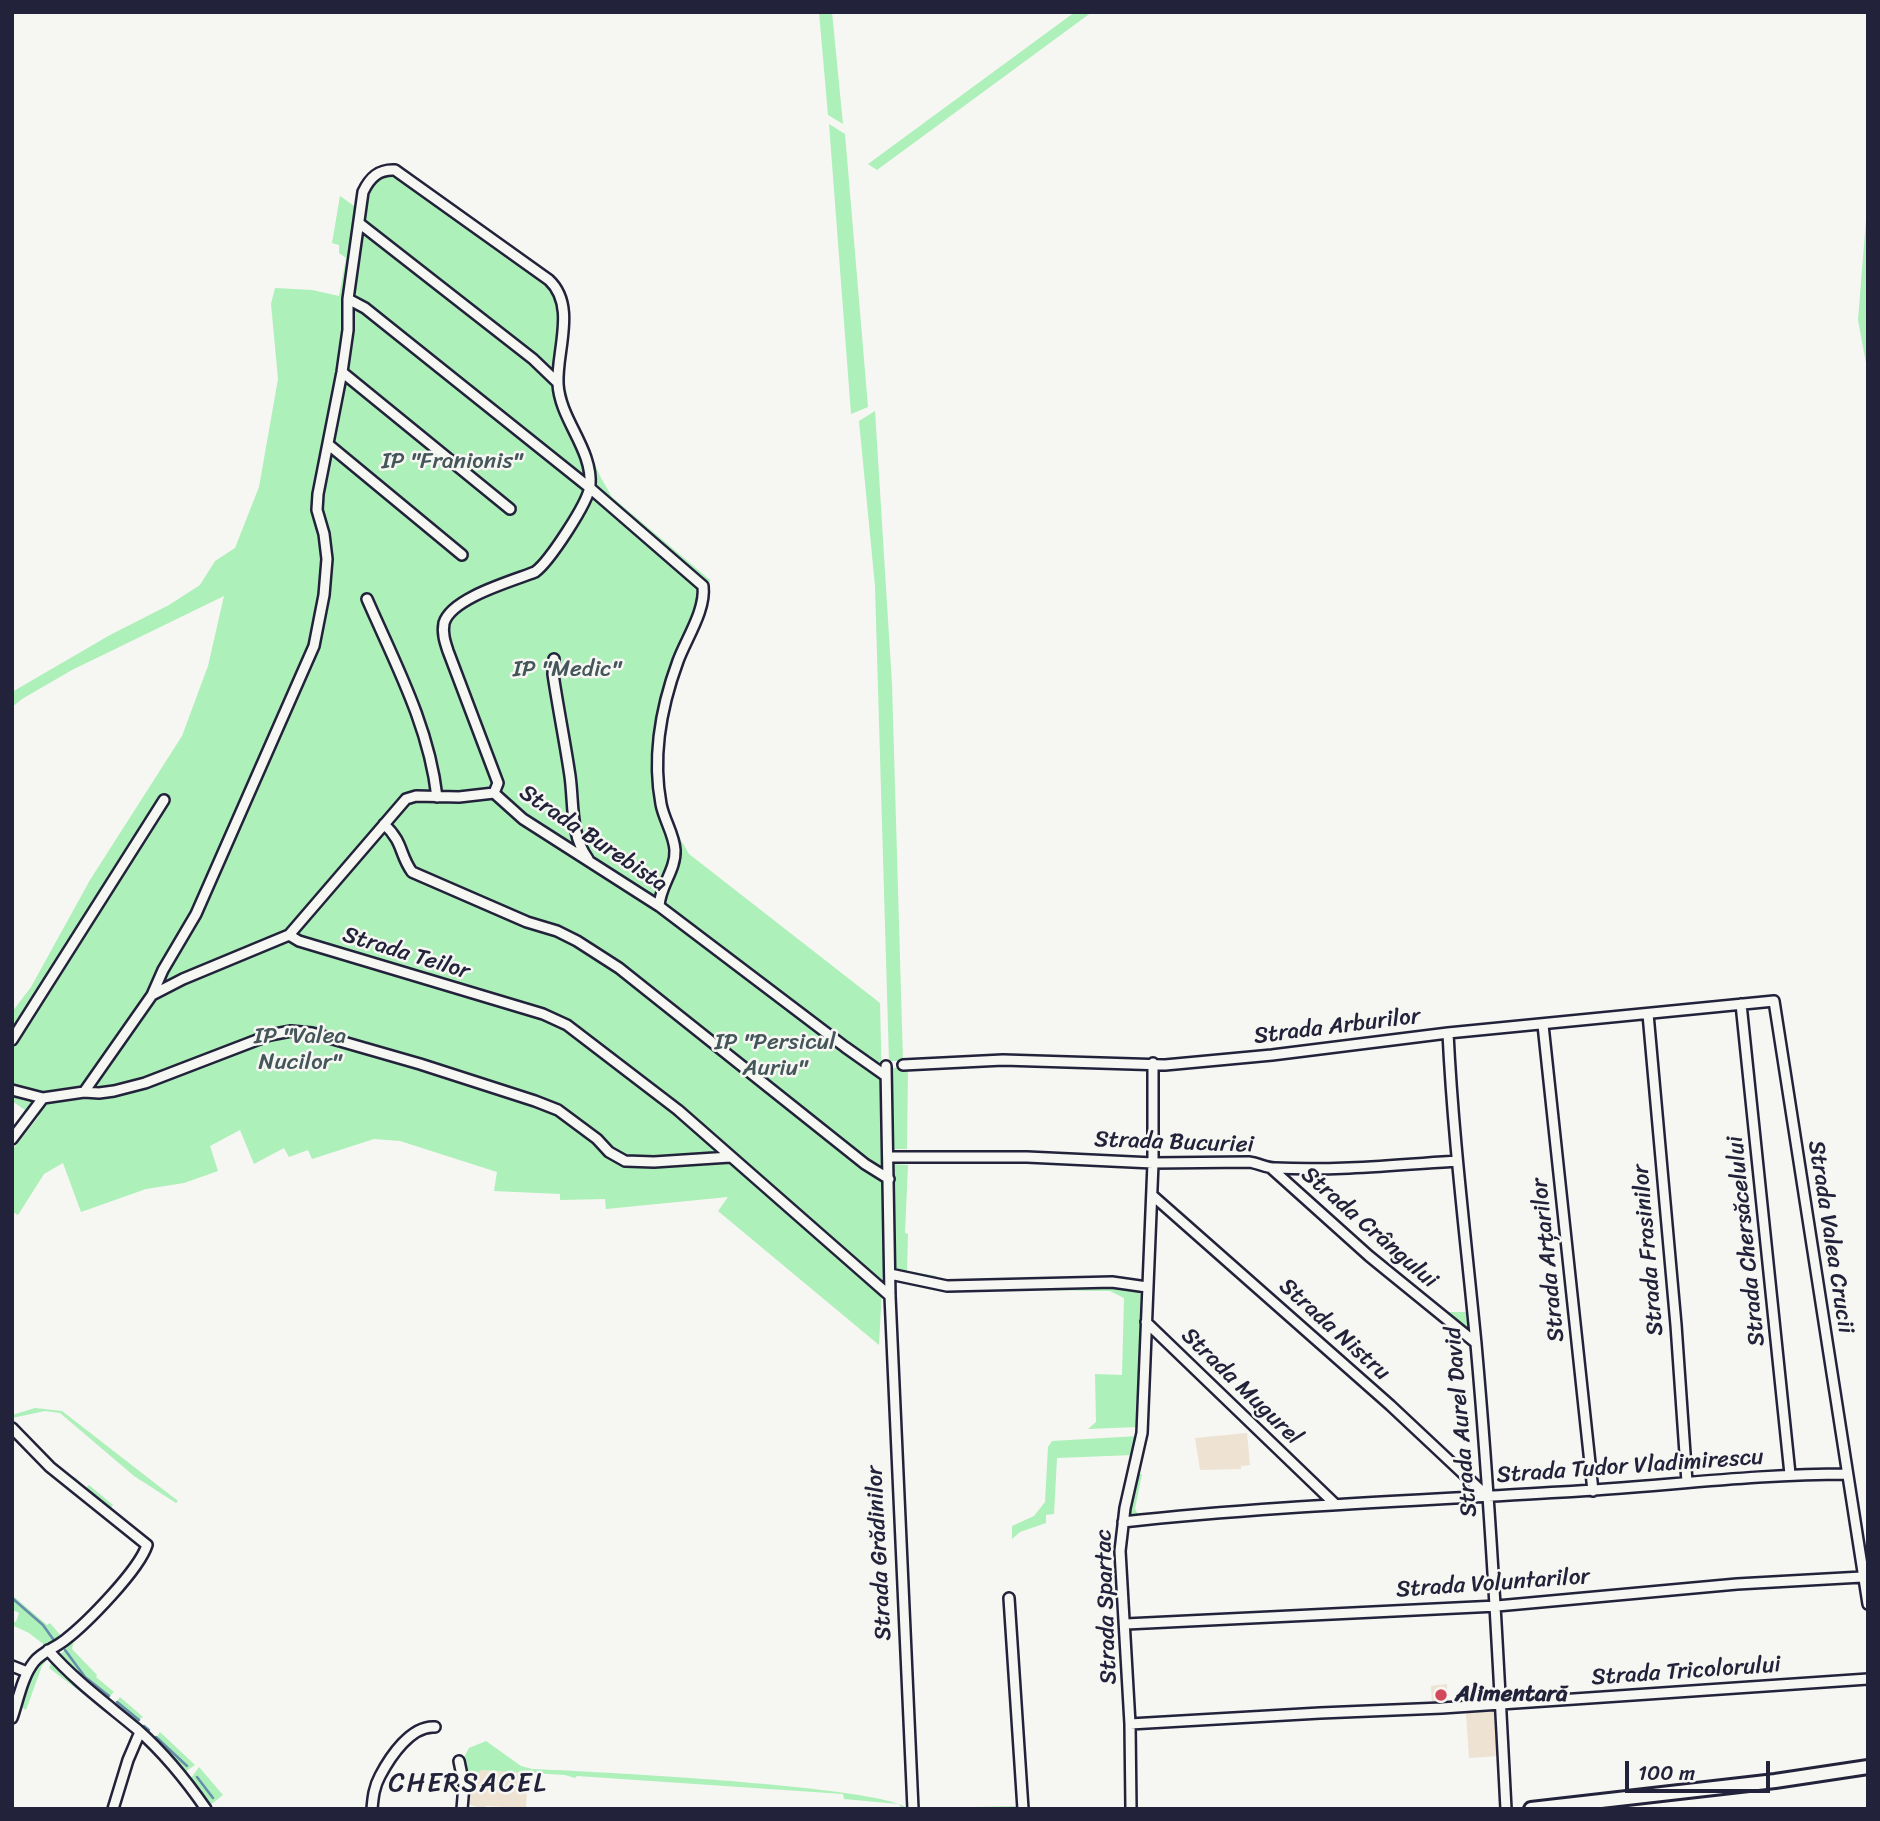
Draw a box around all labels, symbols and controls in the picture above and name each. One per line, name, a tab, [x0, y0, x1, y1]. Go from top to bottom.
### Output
park label: IP "Franionis"	[381, 448, 523, 476]
park label: IP "Medic"	[513, 656, 621, 684]
street label: Strada Burebista	[514, 779, 672, 899]
street label: Strada Teilor	[339, 922, 473, 986]
street label: Strada Arburilor	[1252, 1003, 1422, 1051]
park label: IP "Valea Nucilor"	[254, 1023, 346, 1077]
park label: IP "Persicul Auriu"	[714, 1029, 836, 1083]
street label: Strada Bucuriei	[1094, 1126, 1254, 1160]
street label: Strada Chersăcelului	[1722, 1135, 1772, 1347]
street label: Strada Valea Crucii	[1801, 1139, 1859, 1335]
street label: Strada Crângului	[1295, 1161, 1443, 1295]
street label: Strada Frasinilor	[1628, 1163, 1670, 1337]
street label: Strada Arțarilor	[1527, 1177, 1571, 1343]
street label: Strada Nistru	[1273, 1273, 1395, 1387]
street label: Strada Mugurel	[1175, 1322, 1307, 1452]
street label: Strada Aurel David	[1440, 1326, 1484, 1518]
street label: Strada Tudor Vladimirescu	[1496, 1444, 1764, 1490]
street label: Strada Grădinilor	[862, 1465, 898, 1641]
street label: Strada Spartac	[1091, 1529, 1123, 1685]
street label: Strada Voluntarilor	[1395, 1563, 1591, 1605]
street label: Strada Tricolorului	[1590, 1652, 1782, 1692]
place label: Alimentară	[1455, 1681, 1568, 1709]
marker: Alimentară	[1433, 1687, 1449, 1703]
scale bar	[1628, 1748, 1773, 1792]
text: 100 m	[1638, 1754, 1695, 1792]
district label: CHERSACEL	[390, 1768, 546, 1800]

